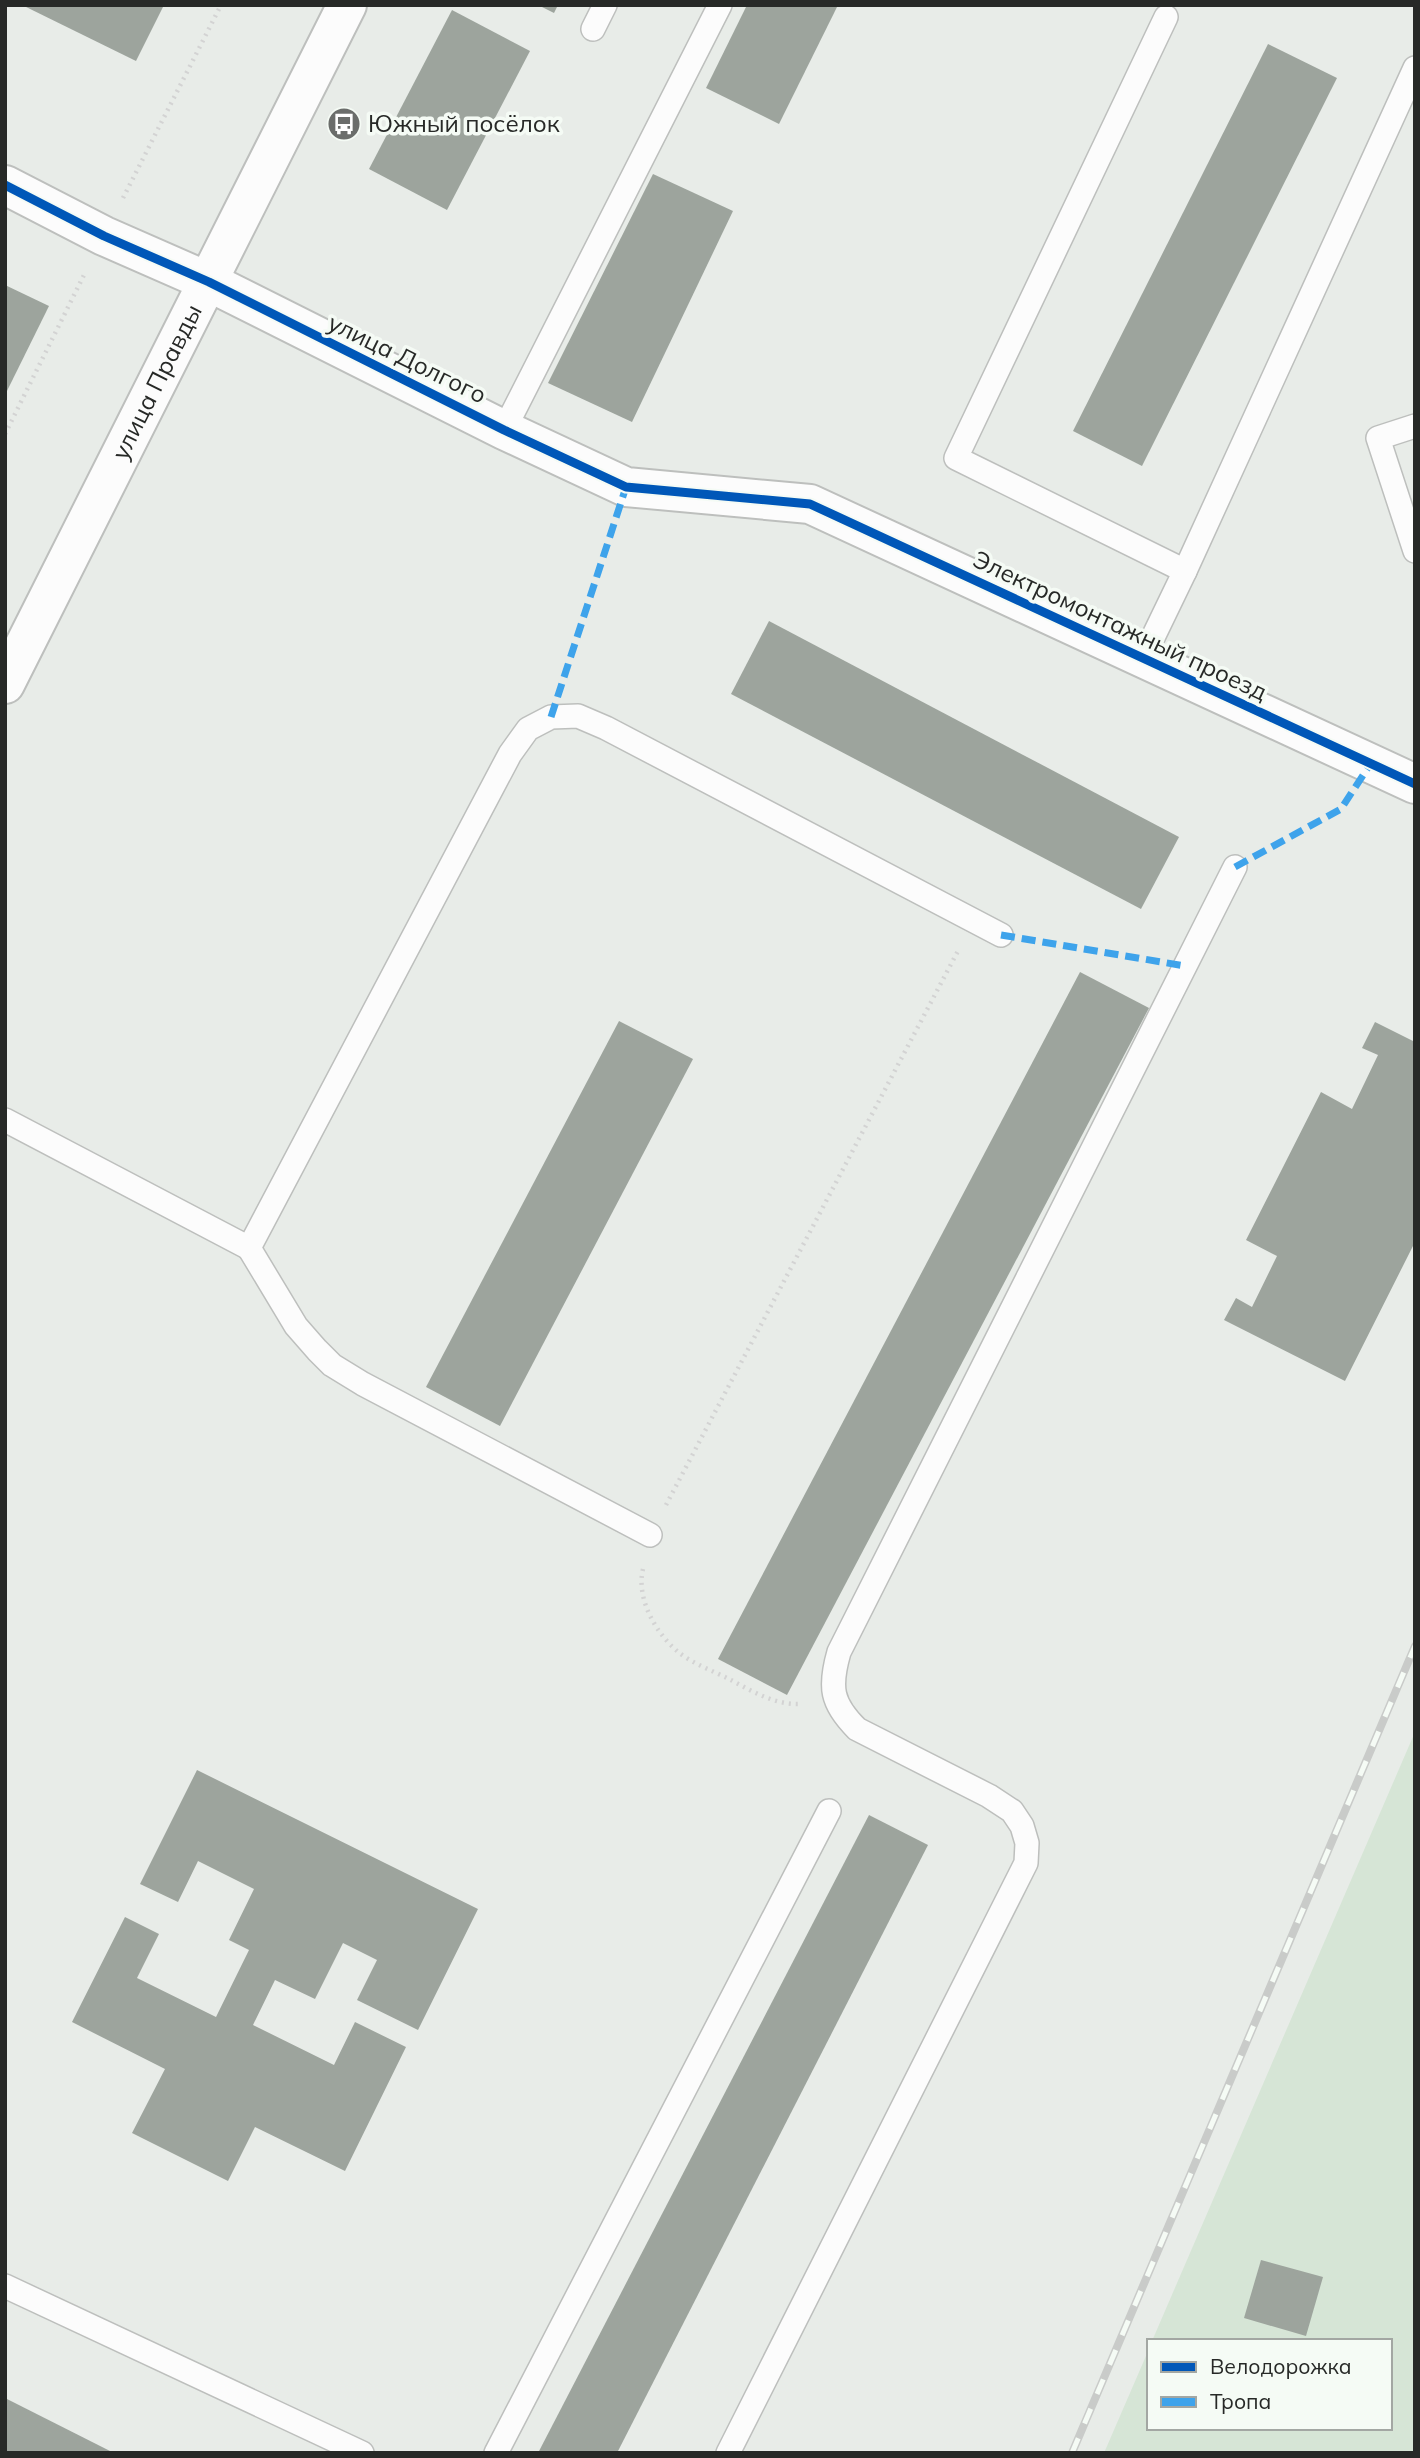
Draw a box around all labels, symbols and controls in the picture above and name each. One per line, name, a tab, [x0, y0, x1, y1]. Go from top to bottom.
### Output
bus stop icon: Южный посёлок	[325, 105, 363, 143]
place label: Южный посёлок	[368, 108, 560, 138]
street label: улица Правды	[105, 299, 208, 464]
street label: улица Долгого	[323, 307, 492, 409]
street label: Электромонтажный проезд	[968, 544, 1272, 707]
legend	[1147, 2339, 1392, 2430]
text: Велодорожка	[1210, 2353, 1352, 2379]
text: Тропа	[1210, 2388, 1271, 2414]

